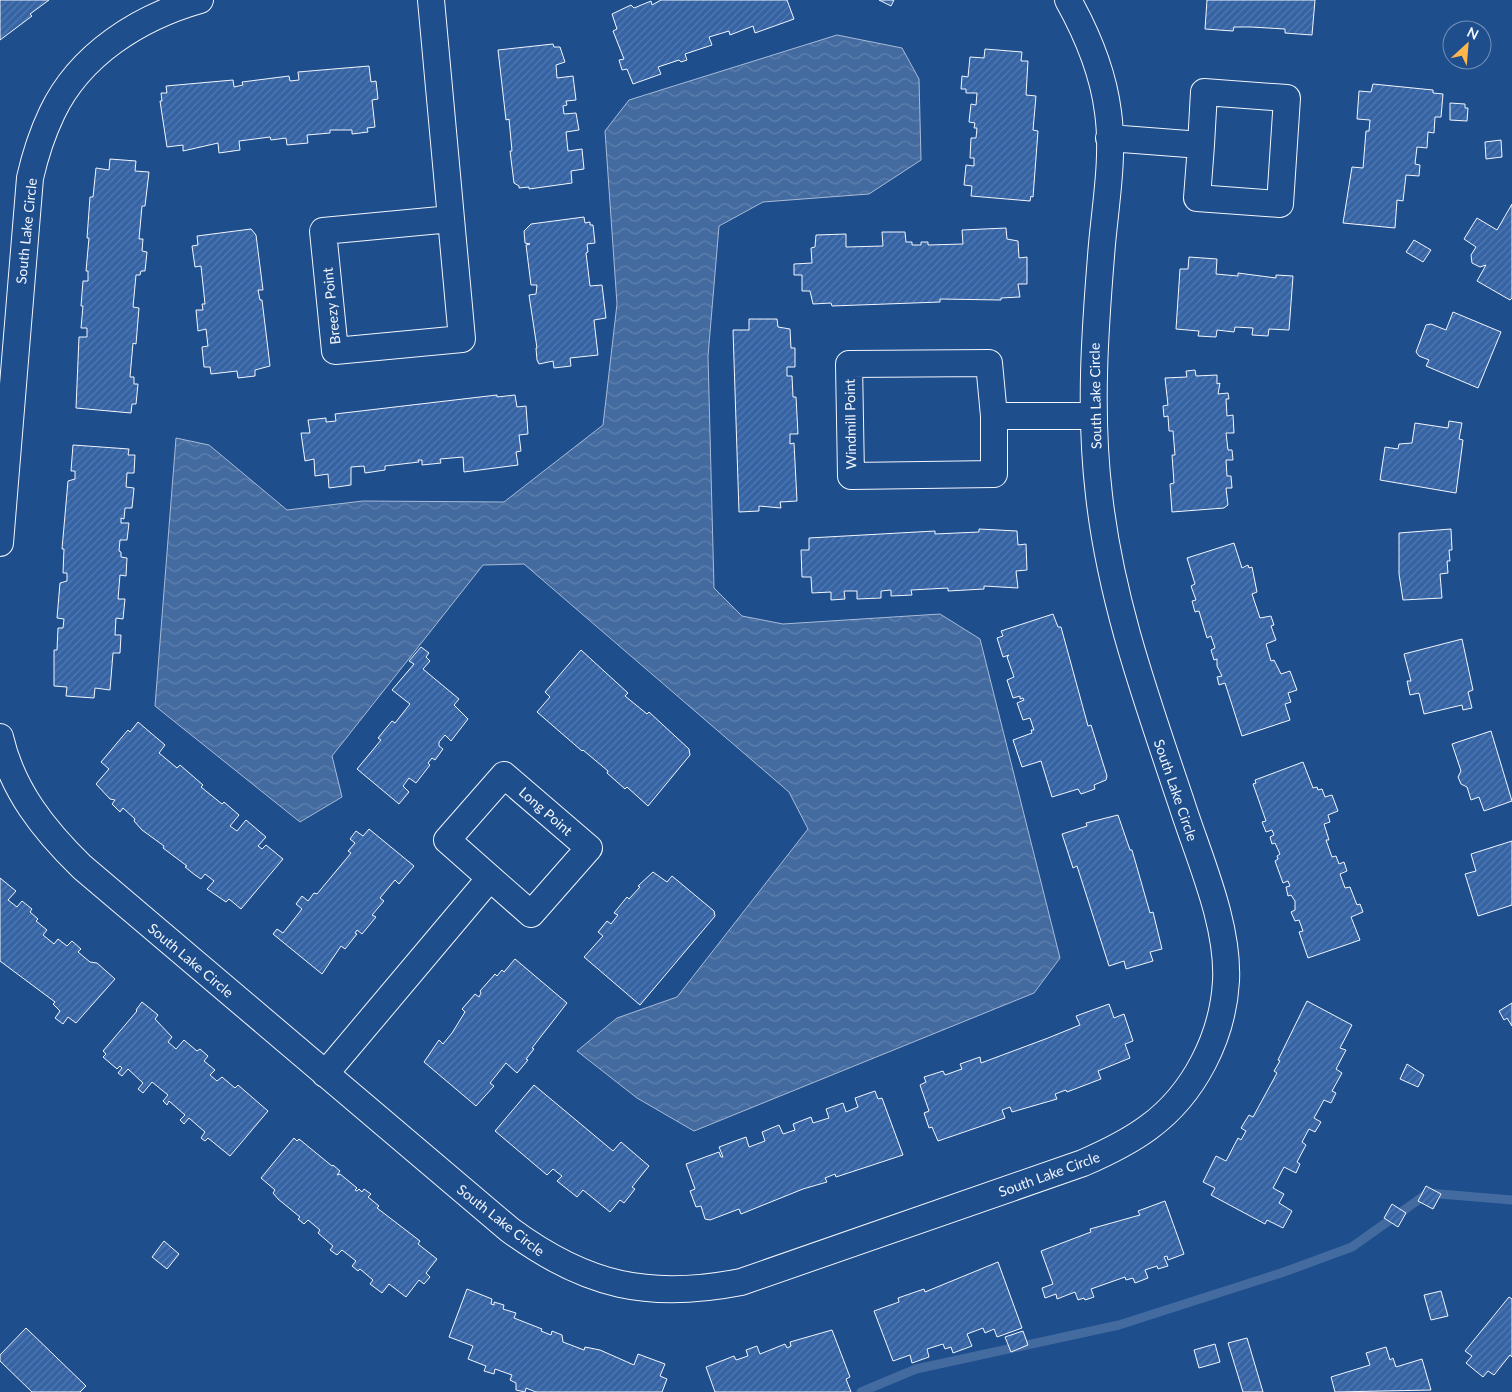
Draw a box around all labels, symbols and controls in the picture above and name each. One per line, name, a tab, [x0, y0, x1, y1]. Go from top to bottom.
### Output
north arrow	[1442, 20, 1492, 70]
text: N	[1464, 23, 1481, 43]
street label: South Lake Circle	[12, 177, 40, 285]
street label: Breezy Point	[319, 267, 343, 345]
street label: South Lake Circle	[1086, 343, 1104, 449]
street label: Windmill Point	[841, 379, 859, 469]
street label: South Lake Circle	[1151, 737, 1201, 843]
street label: Long Point	[516, 783, 576, 839]
street label: South Lake Circle	[145, 919, 237, 1001]
street label: South Lake Circle	[996, 1148, 1102, 1200]
street label: South Lake Circle	[454, 1181, 548, 1259]

